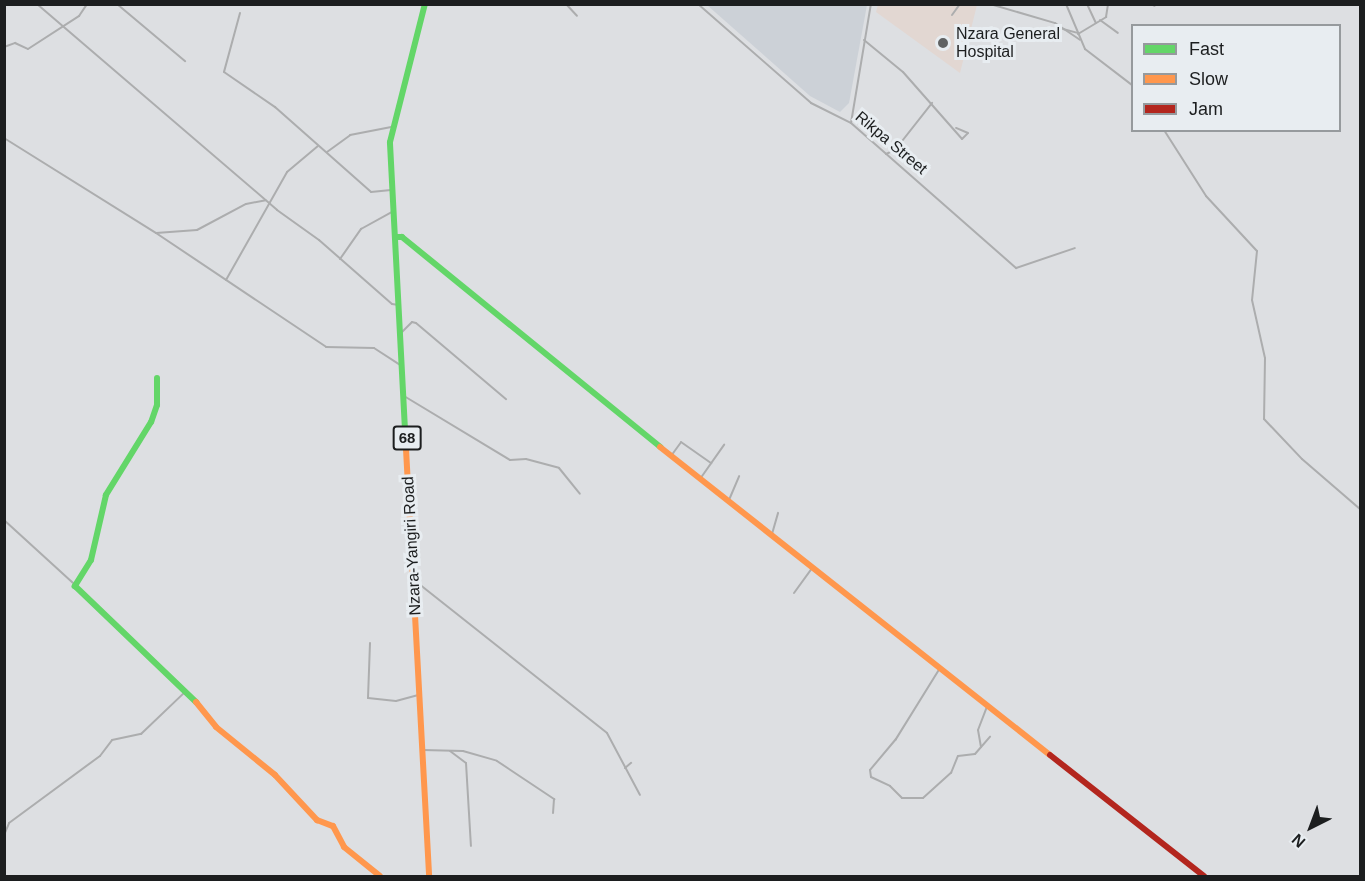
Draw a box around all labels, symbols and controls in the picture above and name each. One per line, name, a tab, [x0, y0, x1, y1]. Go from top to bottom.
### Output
place label: Nzara General Hospital	[956, 24, 1060, 62]
legend	[1131, 24, 1341, 132]
marker: Nzara General Hospital	[934, 34, 952, 52]
text: Fast	[1189, 39, 1224, 59]
text: Slow	[1189, 69, 1228, 89]
text: Jam	[1189, 99, 1223, 119]
street label: Rikpa Street	[851, 107, 931, 179]
road number: 68	[392, 426, 422, 450]
street label: Nzara-Yangiri Road	[399, 476, 425, 616]
north arrow	[1281, 797, 1341, 857]
text: N	[1289, 831, 1309, 851]

